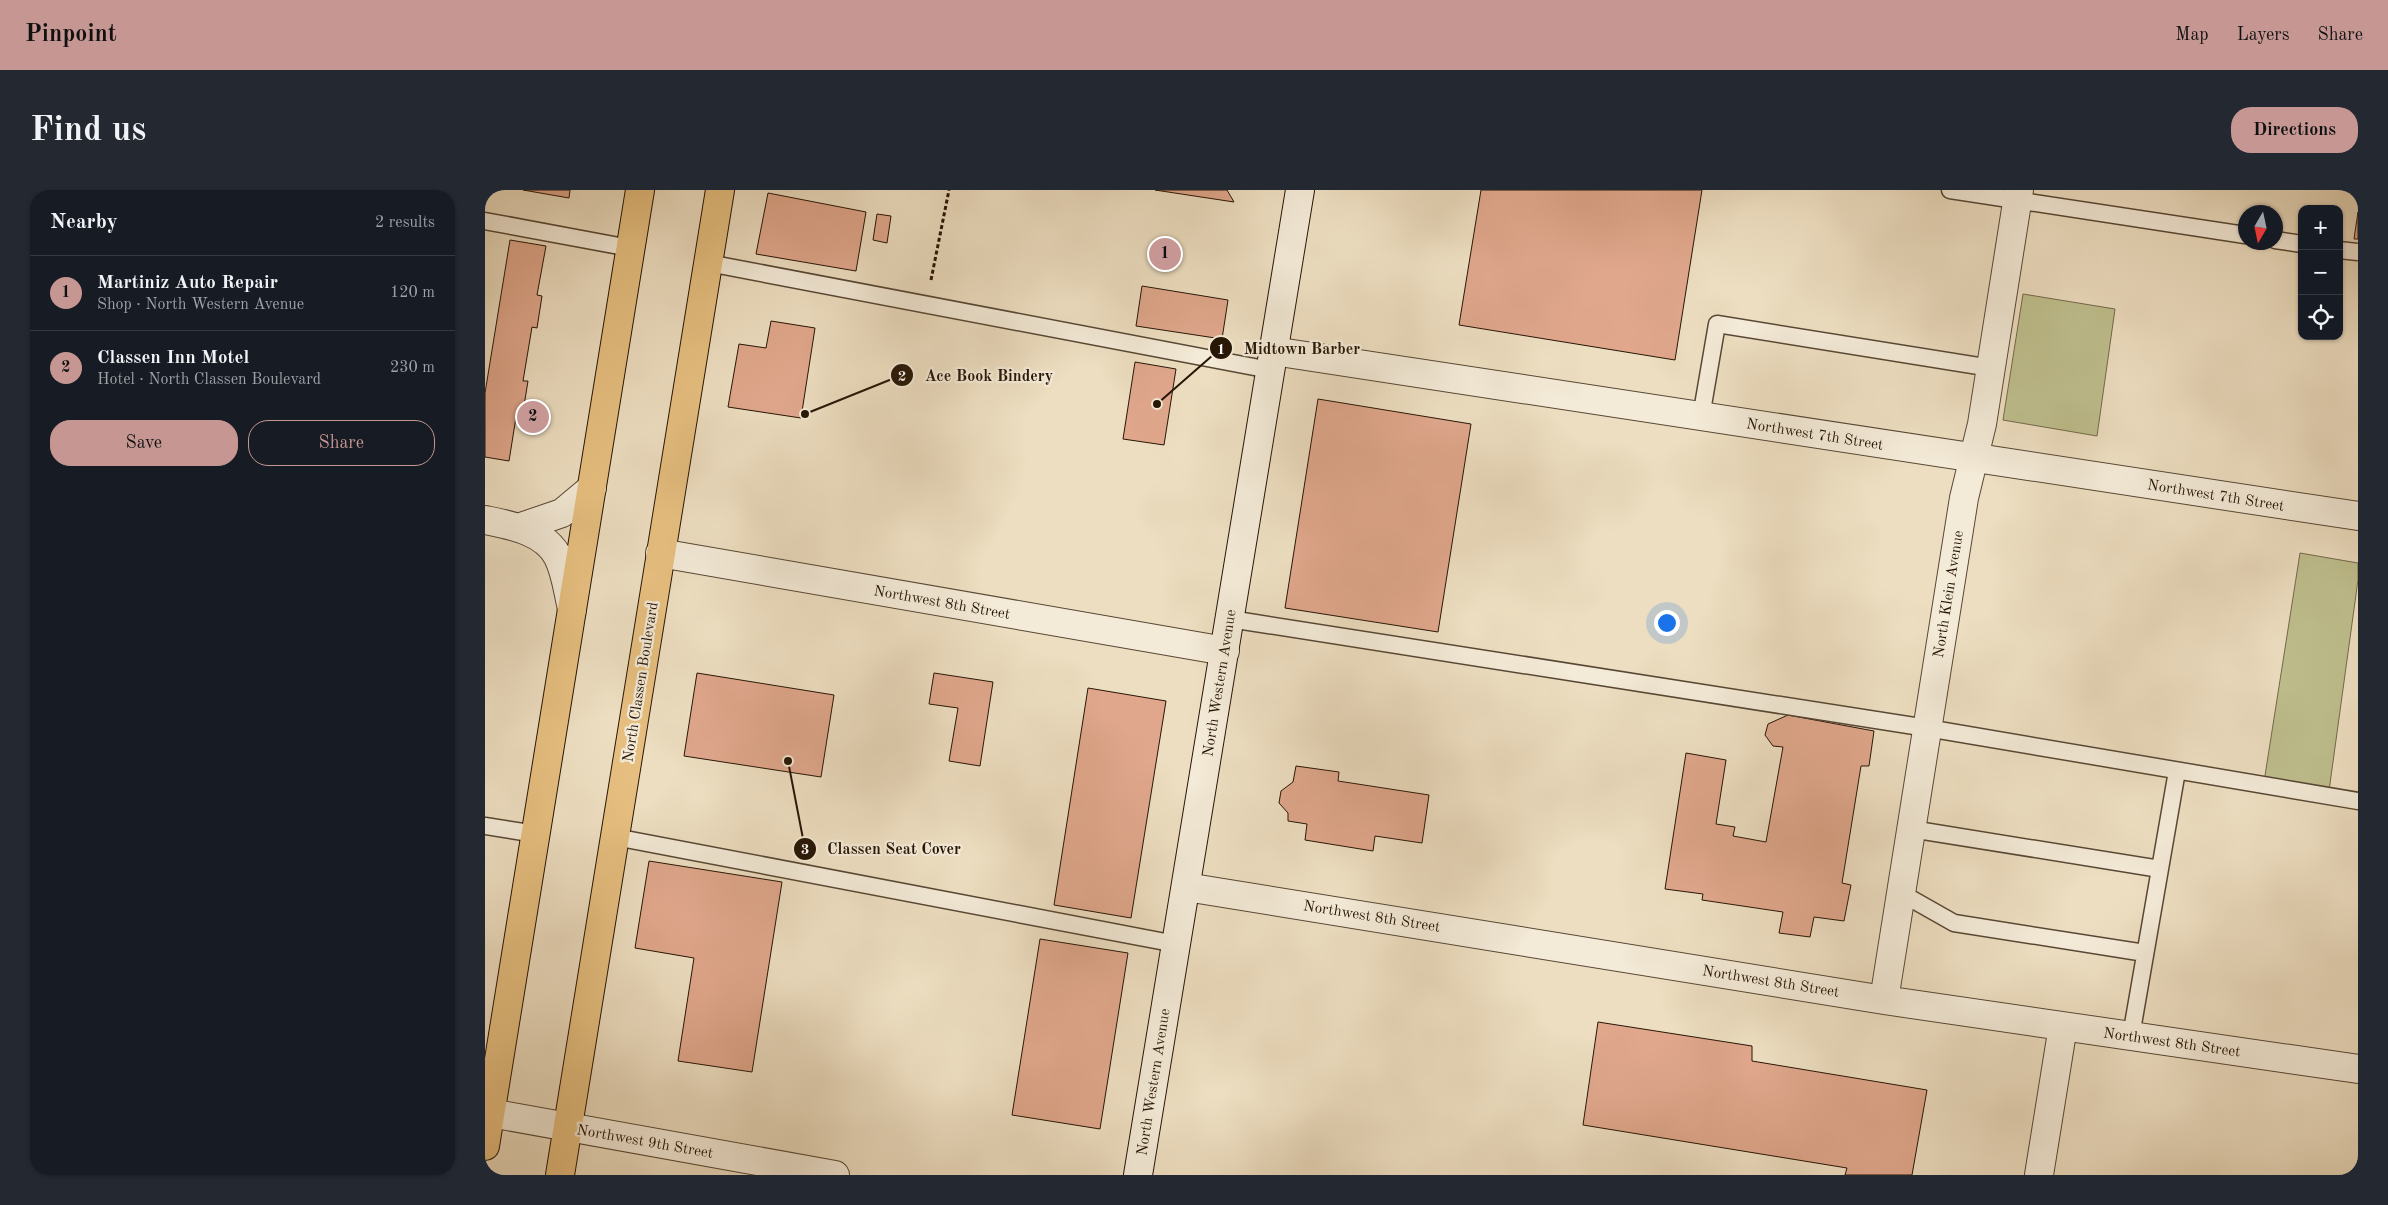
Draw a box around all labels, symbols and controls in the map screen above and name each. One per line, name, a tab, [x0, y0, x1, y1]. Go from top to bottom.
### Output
text: Pinpoint	[25, 23, 117, 47]
text: Map	[2175, 26, 2209, 44]
text: Layers	[2237, 26, 2289, 44]
text: Share	[2317, 26, 2363, 44]
button: Directions	[2231, 107, 2358, 153]
text: Find us	[30, 113, 146, 148]
north arrow	[2238, 205, 2283, 250]
map controls	[2298, 205, 2343, 340]
button: +	[2298, 205, 2343, 250]
text: Nearby	[50, 212, 118, 233]
text: 2 results	[375, 215, 435, 231]
pin: 1	[1149, 235, 1181, 273]
button: −	[2298, 250, 2343, 295]
text: Martiniz Auto Repair	[97, 274, 278, 293]
text: 1	[61, 285, 71, 301]
text: 120 m	[390, 285, 435, 301]
button: locate	[2298, 295, 2343, 340]
text: Shop · North Western Avenue	[97, 297, 304, 313]
callout: Midtown Barber	[1209, 333, 1370, 364]
text: Midtown Barber	[1244, 342, 1360, 358]
text: 1	[1217, 343, 1225, 358]
text: Classen Inn Motel	[97, 349, 249, 368]
text: 2	[61, 360, 71, 376]
text: 230 m	[390, 360, 435, 376]
callout: Ace Book Bindery	[890, 360, 1063, 391]
text: Ace Book Bindery	[925, 369, 1053, 385]
text: 2	[898, 370, 906, 385]
text: Hotel · North Classen Boulevard	[97, 372, 321, 388]
pin: 2	[517, 398, 549, 436]
street label: Northwest 7th Street	[1745, 417, 1884, 454]
button: Save	[50, 420, 238, 466]
button: Share	[248, 420, 435, 466]
street label: Northwest 7th Street	[2146, 478, 2285, 515]
street label: North Klein Avenue	[1932, 529, 1967, 659]
street label: Northwest 8th Street	[872, 584, 1011, 623]
street label: North Classen Boulevard	[621, 601, 662, 763]
street label: North Western Avenue	[1201, 608, 1240, 758]
your location	[1654, 610, 1680, 636]
callout: Classen Seat Cover	[792, 833, 971, 864]
text: Classen Seat Cover	[827, 842, 961, 858]
text: 3	[801, 843, 809, 858]
street label: Northwest 8th Street	[1302, 899, 1441, 936]
street label: Northwest 8th Street	[1701, 964, 1840, 1001]
street label: North Western Avenue	[1135, 1007, 1174, 1157]
street label: Northwest 8th Street	[2102, 1026, 2241, 1061]
street label: Northwest 9th Street	[575, 1123, 714, 1162]

